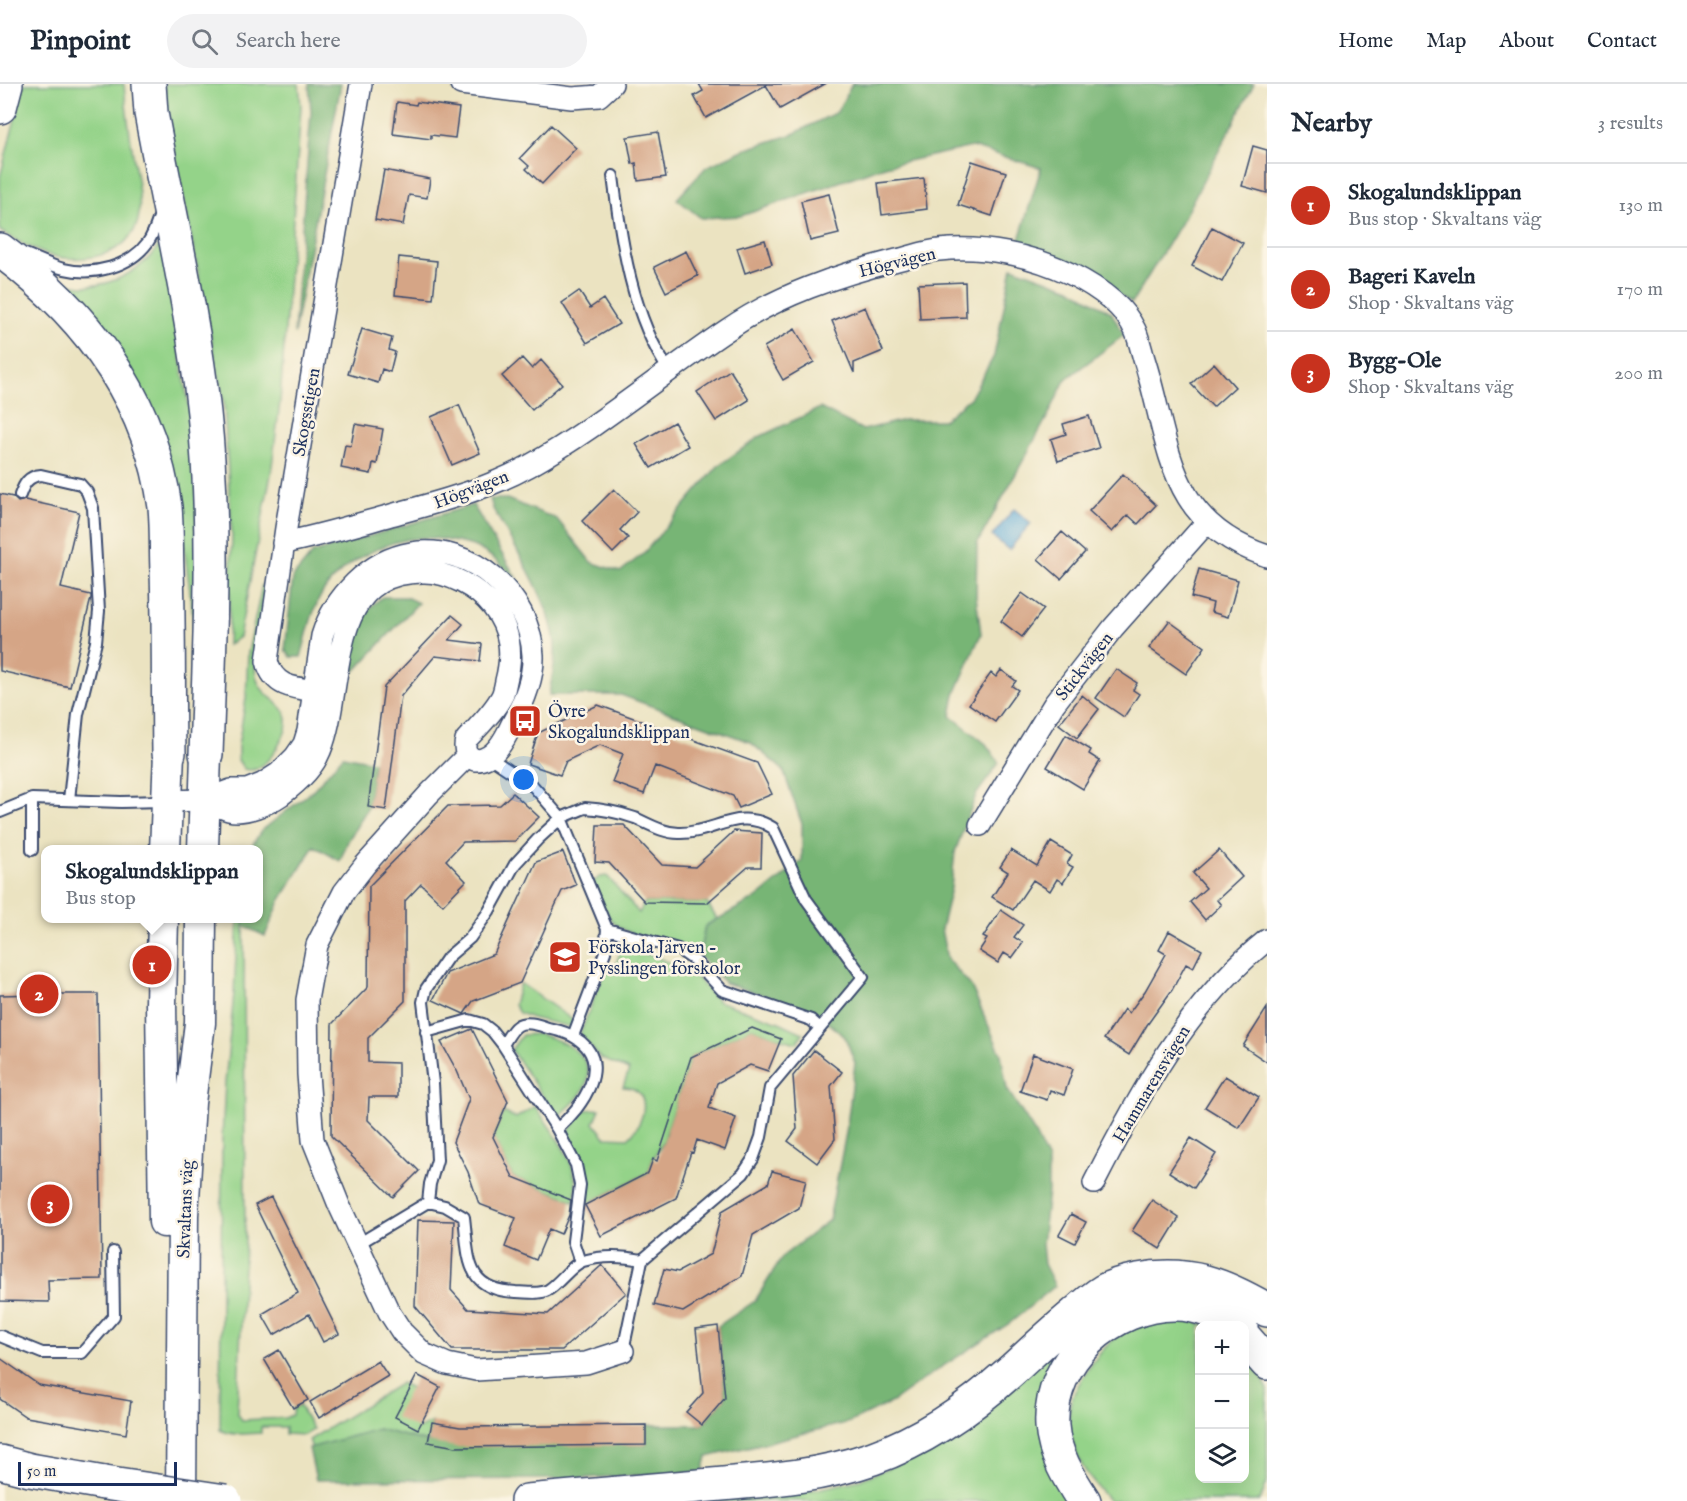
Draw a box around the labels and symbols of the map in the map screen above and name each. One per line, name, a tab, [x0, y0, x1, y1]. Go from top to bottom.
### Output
street label: Högvägen	[857, 243, 939, 284]
street label: Skogsstigen	[288, 366, 327, 458]
street label: Högvägen	[431, 465, 513, 515]
street label: Stickvägen	[1051, 628, 1119, 706]
place label: Övre Skogalundsklippan	[548, 700, 690, 745]
bus stop icon: Övre Skogalundsklippan	[507, 703, 543, 739]
your location	[509, 765, 538, 794]
place label: Förskola Järven - Pysslingen förskolor	[588, 937, 741, 981]
school or university icon: Förskola Järven - Pysslingen förskolor	[547, 939, 583, 975]
pin: 1	[132, 942, 172, 988]
pin: 2	[20, 972, 58, 1016]
street label: Hammarensvägen	[1108, 1022, 1197, 1148]
street label: Skvaltans väg	[173, 1159, 200, 1259]
pin: 3	[31, 1182, 70, 1226]
scale bar	[18, 1459, 177, 1486]

